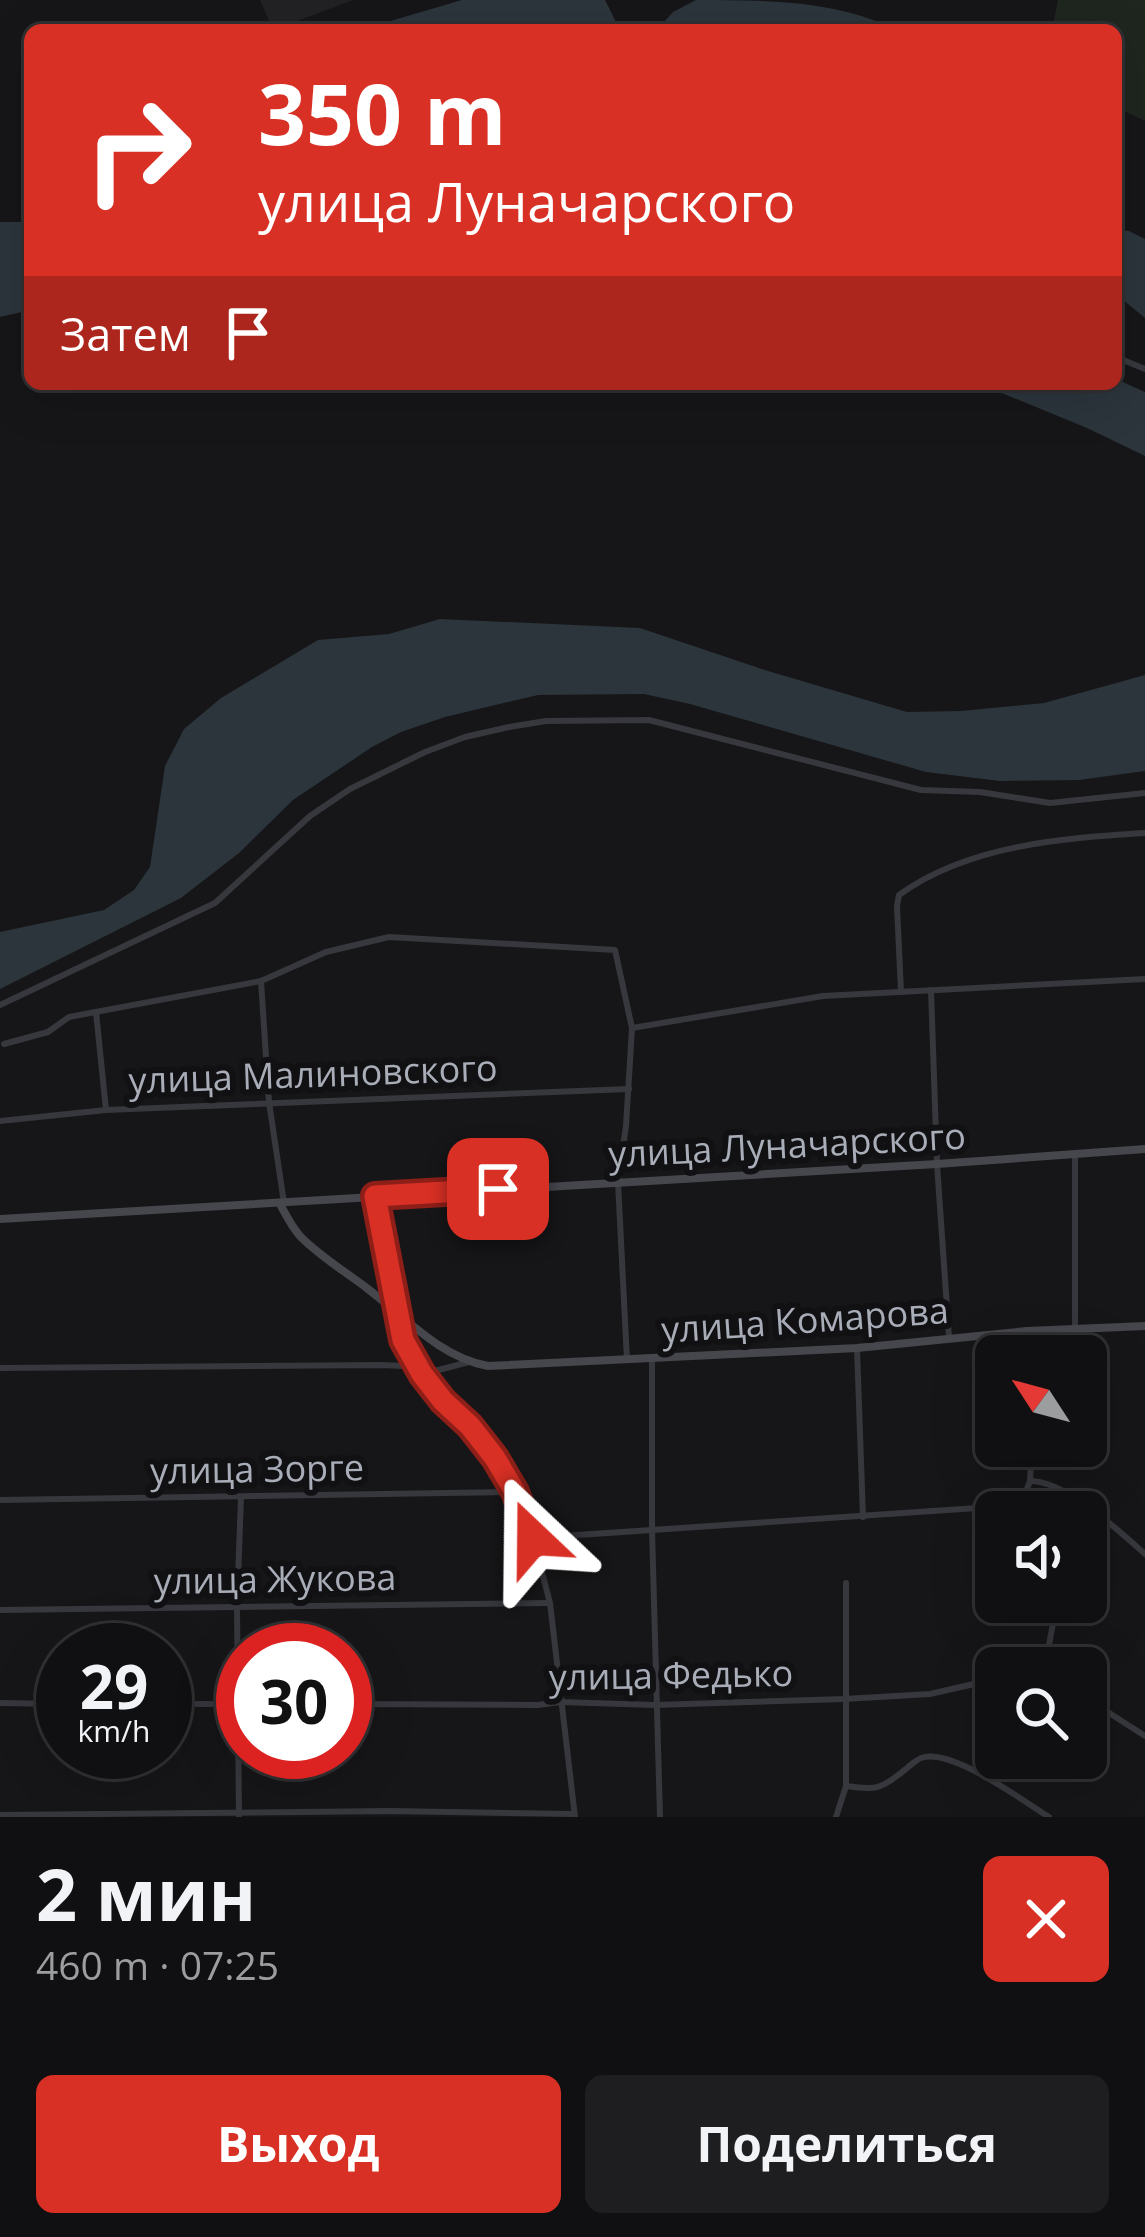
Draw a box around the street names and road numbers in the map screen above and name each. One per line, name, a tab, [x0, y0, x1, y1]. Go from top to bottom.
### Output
street label: улица Малиновского	[128, 1043, 498, 1104]
street label: улица Луначарского	[607, 1111, 967, 1178]
street label: улица Комарова	[660, 1285, 950, 1354]
street label: улица Зорге	[150, 1442, 364, 1495]
street label: улица Жукова	[153, 1552, 397, 1605]
street label: улица Федько	[548, 1648, 794, 1701]

